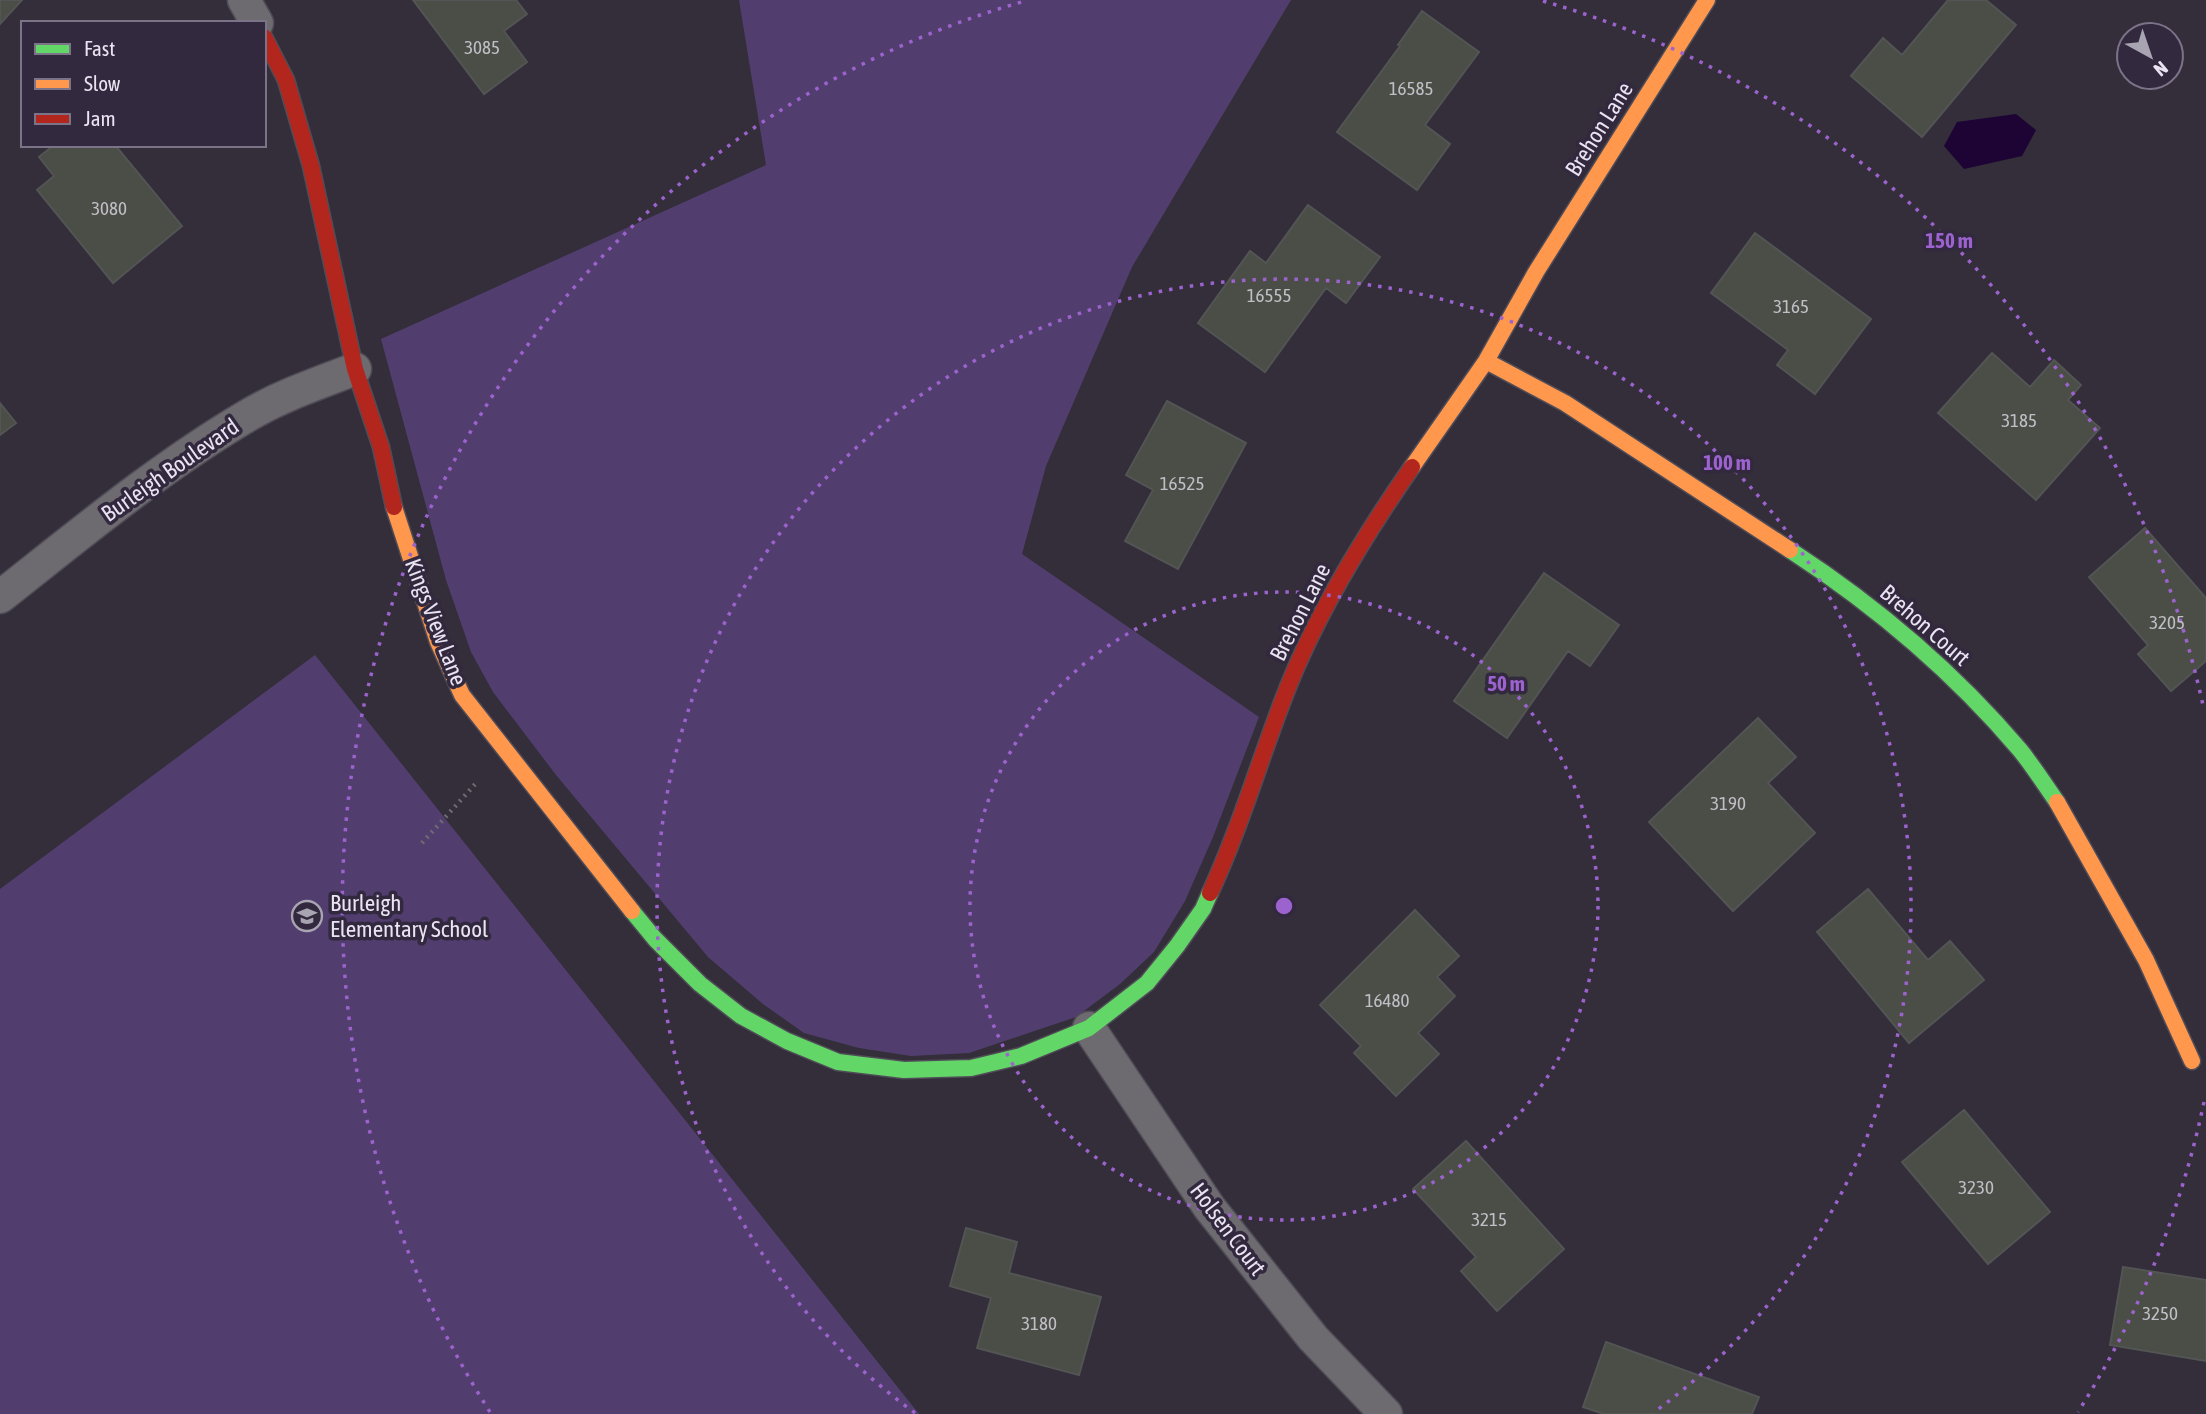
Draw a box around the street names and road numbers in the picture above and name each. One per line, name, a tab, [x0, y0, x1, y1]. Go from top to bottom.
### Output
street label: Brehon Lane	[1560, 77, 1638, 181]
street label: Burleigh Boulevard	[97, 413, 243, 527]
street label: Kings View Lane	[400, 555, 472, 689]
street label: Brehon Lane	[1264, 559, 1336, 665]
street label: Brehon Court	[1875, 579, 1975, 671]
street label: Holsen Court	[1185, 1178, 1271, 1280]

